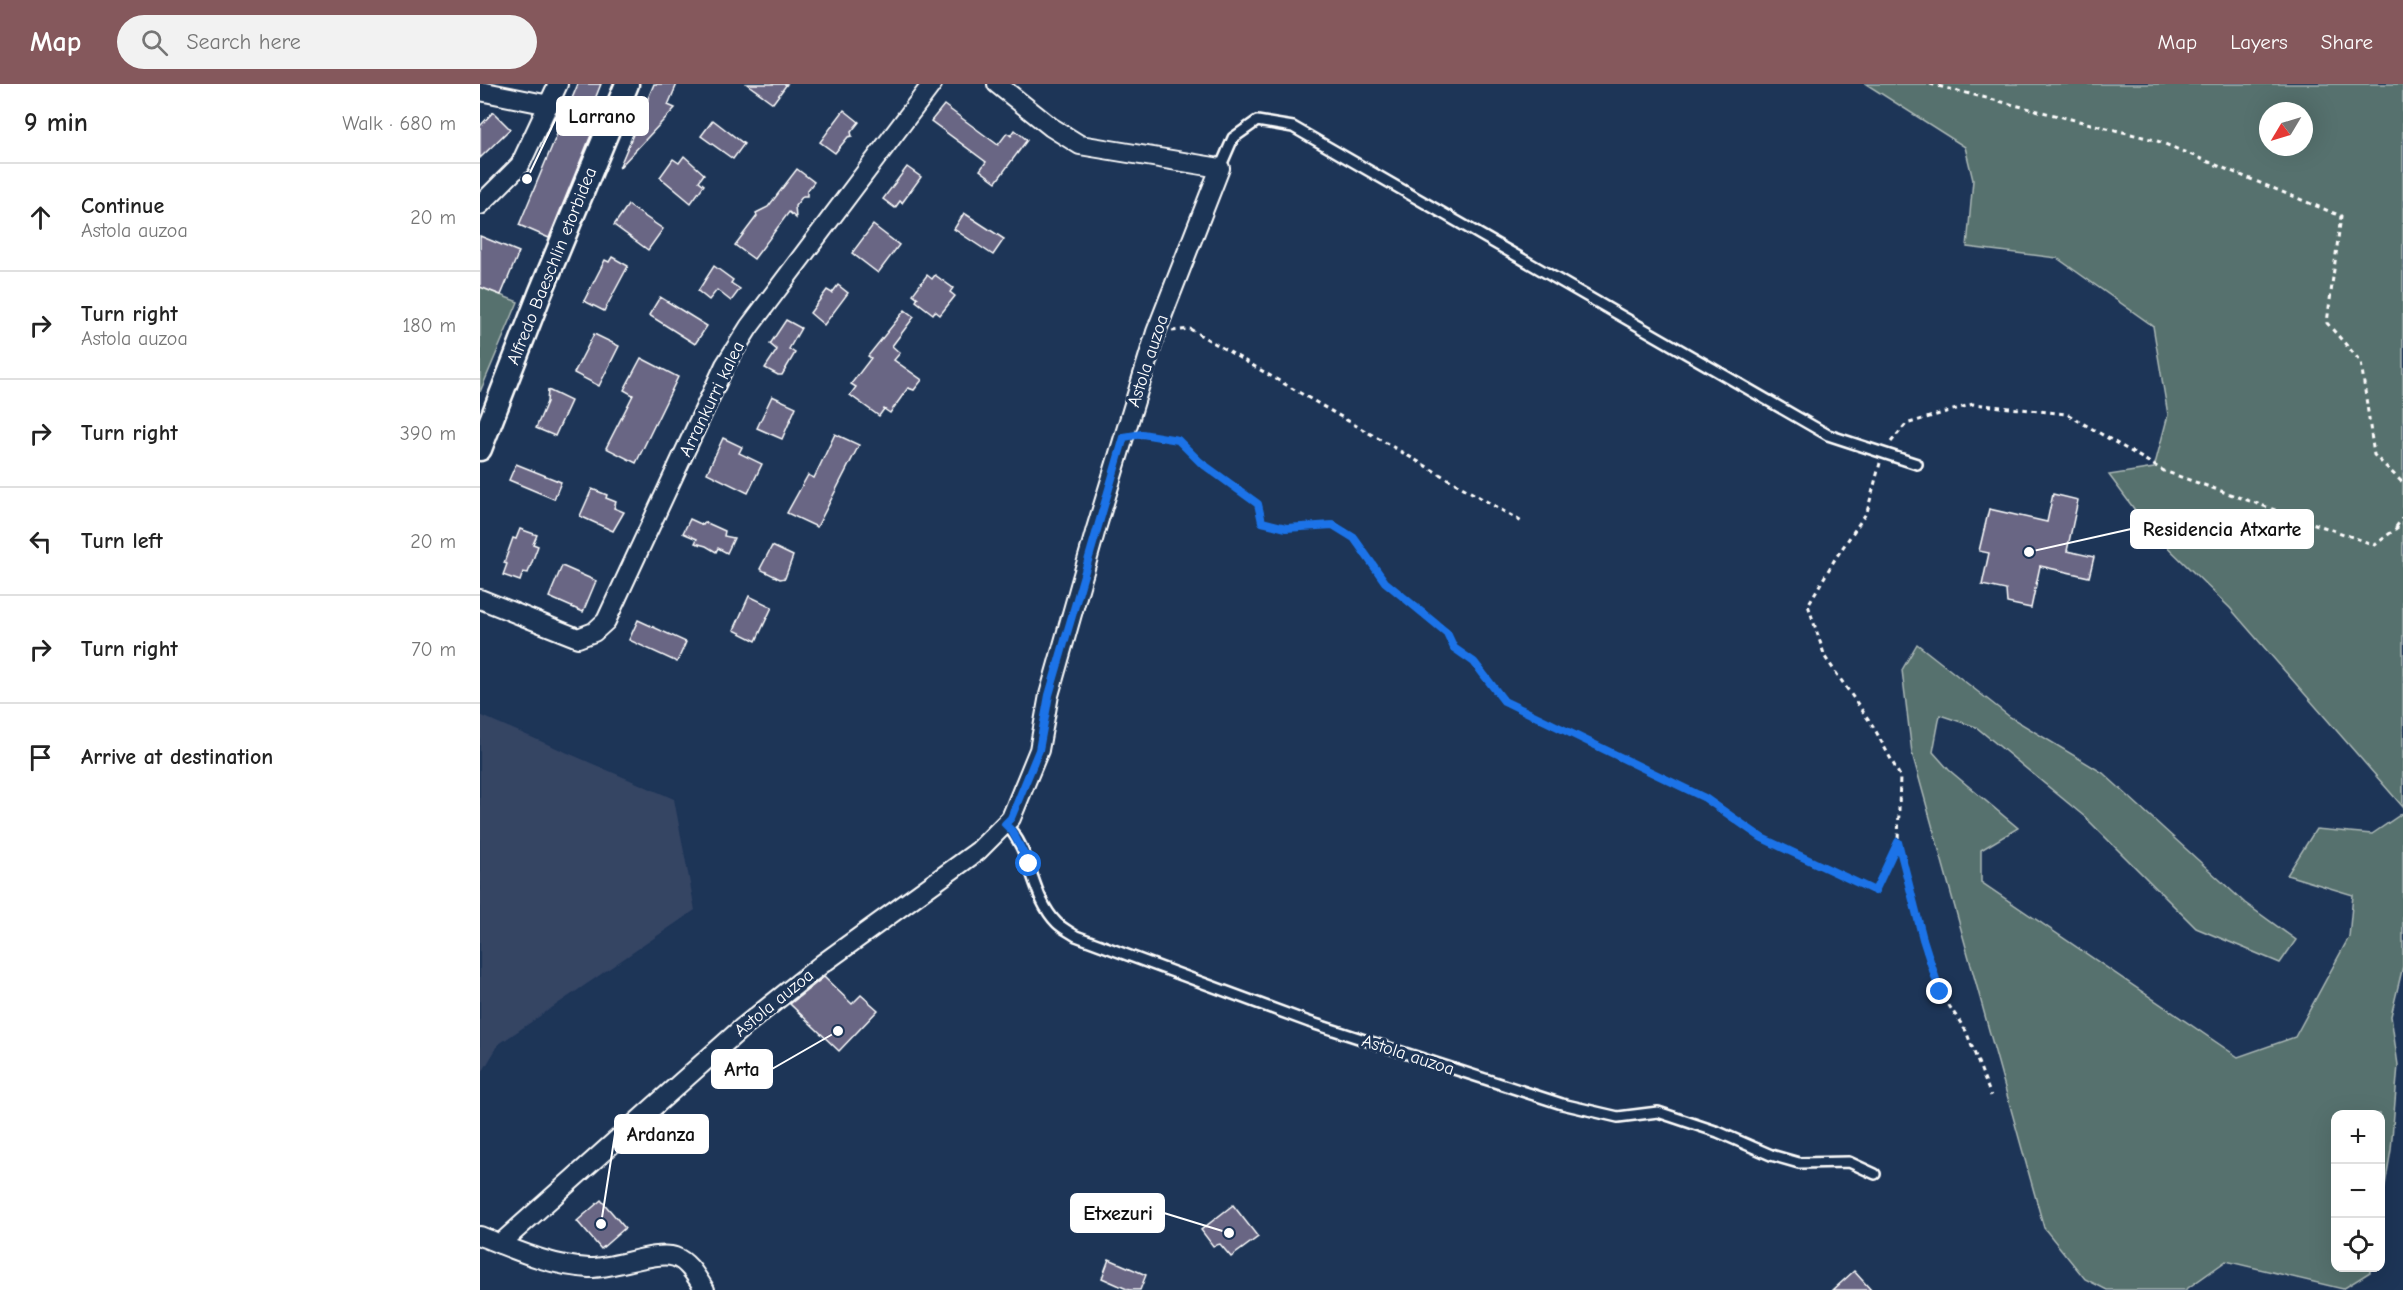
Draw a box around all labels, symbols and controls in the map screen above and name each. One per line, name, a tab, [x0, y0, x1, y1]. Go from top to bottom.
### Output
search box	[117, 15, 537, 69]
text: Map	[30, 26, 81, 58]
icon: search	[138, 26, 171, 59]
text: Search here	[186, 29, 301, 55]
text: Map	[2158, 30, 2197, 54]
text: Layers	[2230, 30, 2288, 54]
text: Share	[2321, 30, 2373, 54]
callout: Larrano	[557, 97, 648, 135]
north arrow	[2259, 102, 2313, 156]
text: Larrano	[568, 105, 636, 128]
text: 9 min	[24, 108, 88, 138]
text: Walk · 680 m	[342, 112, 456, 135]
street label: Alfredo Baeschlin etorbidea	[503, 164, 601, 368]
text: Continue	[81, 193, 164, 219]
icon: ahead	[24, 201, 57, 234]
text: 20 m	[410, 206, 456, 229]
text: Astola auzoa	[81, 219, 188, 242]
text: Turn right	[81, 301, 178, 327]
icon: right	[24, 309, 57, 342]
street label: Astola auzoa	[1123, 312, 1173, 410]
text: 180 m	[402, 314, 456, 337]
text: Astola auzoa	[81, 327, 188, 350]
street label: Arrankurri kalea	[675, 338, 749, 460]
icon: right	[24, 417, 57, 450]
text: Turn right	[81, 420, 178, 446]
text: 390 m	[400, 422, 456, 445]
callout: Residencia Atxarte	[2131, 510, 2313, 548]
text: Residencia Atxarte	[2143, 518, 2301, 541]
icon: left	[24, 525, 57, 558]
text: Turn left	[81, 528, 163, 554]
text: 20 m	[410, 530, 456, 553]
icon: right	[24, 633, 57, 666]
text: Turn right	[81, 636, 178, 662]
text: 70 m	[411, 638, 456, 661]
icon: arrive	[24, 741, 57, 774]
text: Arrive at destination	[81, 744, 273, 770]
route start	[1015, 850, 1041, 876]
street label: Astola auzoa	[730, 965, 818, 1041]
route end	[1926, 978, 1952, 1004]
street label: Astola auzoa	[1359, 1030, 1457, 1080]
callout: Arta	[712, 1050, 772, 1088]
text: Arta	[724, 1058, 760, 1081]
map controls	[2331, 1110, 2385, 1272]
button: +	[2331, 1110, 2385, 1164]
callout: Ardanza	[615, 1115, 708, 1153]
text: Ardanza	[627, 1123, 695, 1146]
button: −	[2331, 1164, 2385, 1218]
callout: Etxezuri	[1071, 1194, 1164, 1232]
text: Etxezuri	[1083, 1202, 1153, 1225]
button: locate	[2331, 1218, 2385, 1272]

